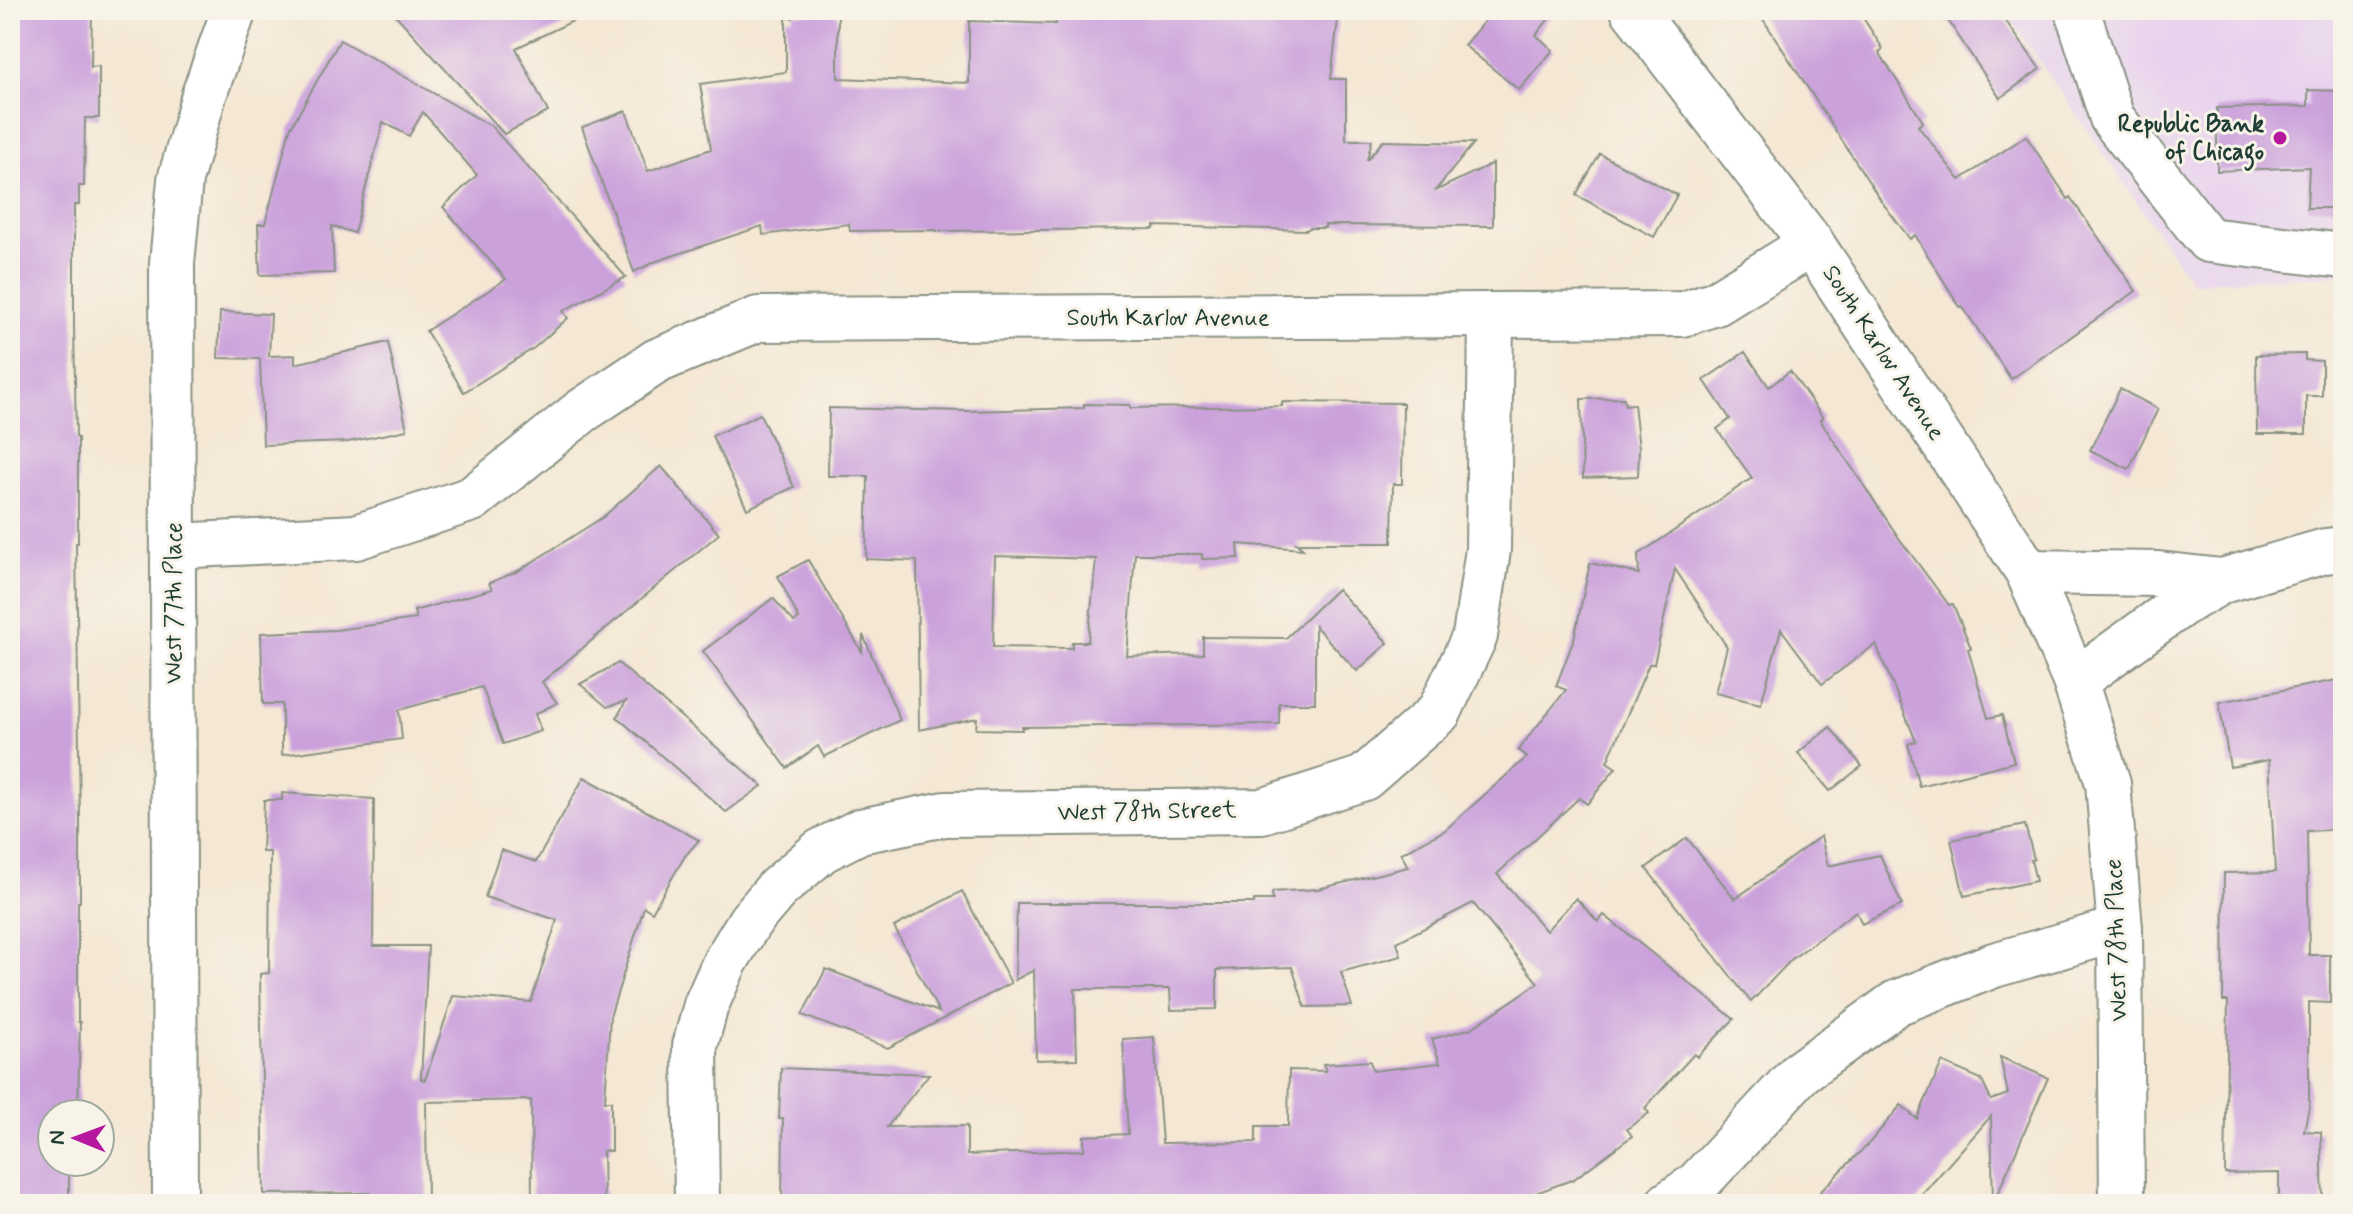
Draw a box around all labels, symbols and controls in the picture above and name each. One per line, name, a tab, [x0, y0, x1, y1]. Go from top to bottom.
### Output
place label: Republic Bank of Chicago	[2118, 109, 2264, 171]
marker: Republic Bank of Chicago	[2271, 129, 2289, 147]
street label: South Karlov Avenue	[1815, 259, 1951, 447]
street label: South Karlov Avenue	[1066, 303, 1270, 334]
street label: West 77th Place	[159, 522, 190, 684]
street label: West 78th Street	[1057, 795, 1237, 829]
street label: West 78th Place	[2099, 858, 2135, 1022]
north arrow	[36, 1098, 116, 1178]
text: N	[44, 1130, 72, 1145]

